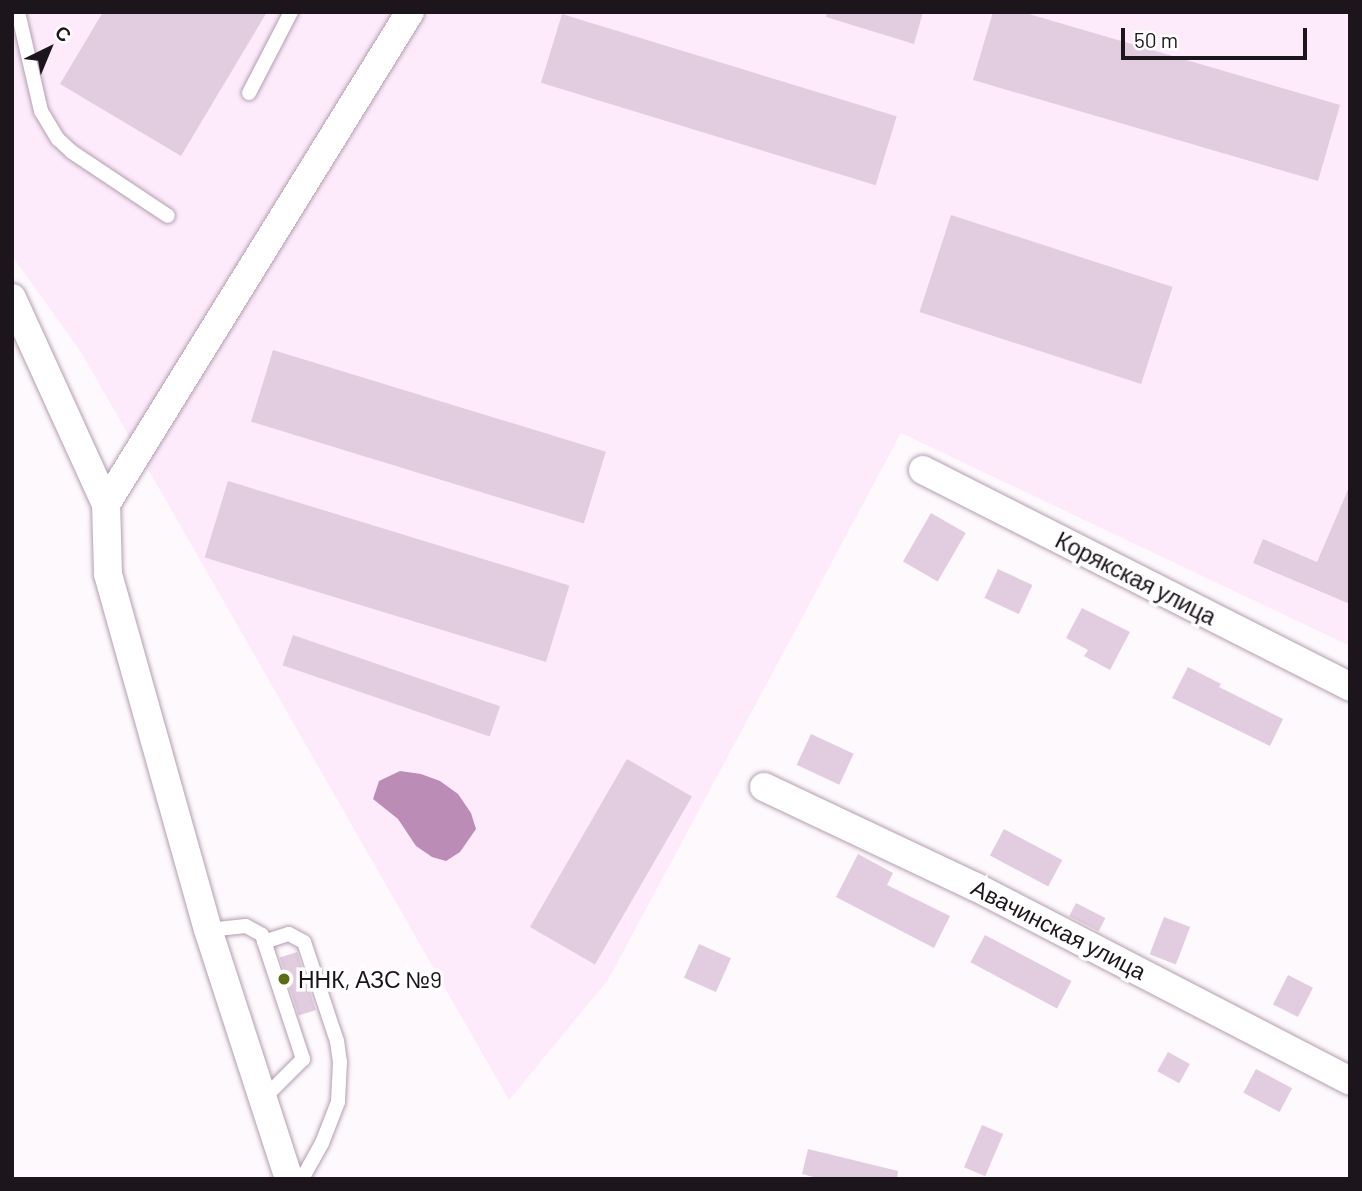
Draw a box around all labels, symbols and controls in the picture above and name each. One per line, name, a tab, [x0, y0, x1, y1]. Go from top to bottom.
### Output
north arrow	[14, 14, 84, 84]
scale bar	[1124, 14, 1310, 58]
text: С	[51, 20, 77, 46]
text: 50 m	[1134, 27, 1178, 52]
street label: Корякская улица	[1051, 526, 1221, 630]
street label: Авачинская улица	[967, 873, 1151, 985]
place label: ННК, АЗС №9	[298, 965, 442, 993]
marker: ННК, АЗС №9	[276, 971, 292, 987]

